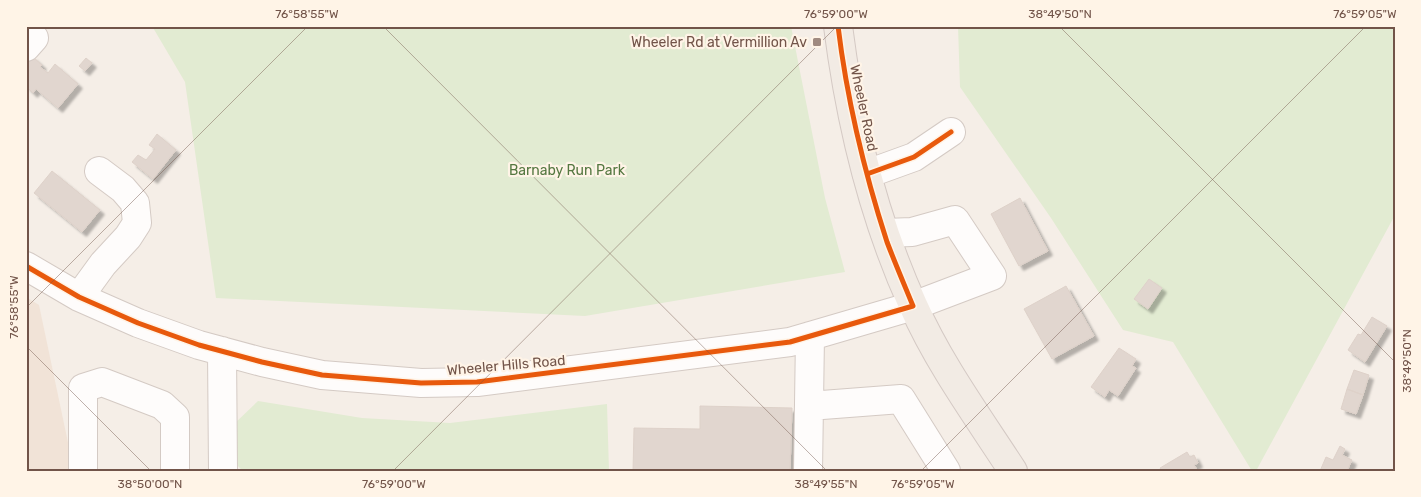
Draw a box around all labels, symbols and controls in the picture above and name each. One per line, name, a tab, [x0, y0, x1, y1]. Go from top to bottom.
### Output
text: 76°58'55"W	[275, 7, 339, 21]
text: 76°59'00"W	[804, 7, 868, 21]
text: 38°49'50"N	[1028, 7, 1092, 21]
text: 76°59'05"W	[1333, 7, 1397, 21]
place label: Wheeler Rd at Vermillion Av	[631, 34, 807, 51]
marker: Wheeler Rd at Vermillion Av	[811, 36, 823, 48]
street label: Wheeler Road	[846, 63, 881, 153]
park label: Barnaby Run Park	[509, 162, 626, 179]
text: 76°58'55"W	[7, 275, 21, 339]
text: 38°49'50"N	[1400, 329, 1414, 393]
street label: Wheeler Hills Road	[446, 352, 566, 379]
text: 38°50'00"N	[118, 477, 182, 491]
text: 76°59'00"W	[362, 477, 426, 491]
text: 38°49'55"N	[794, 477, 858, 491]
text: 76°59'05"W	[891, 477, 955, 491]

